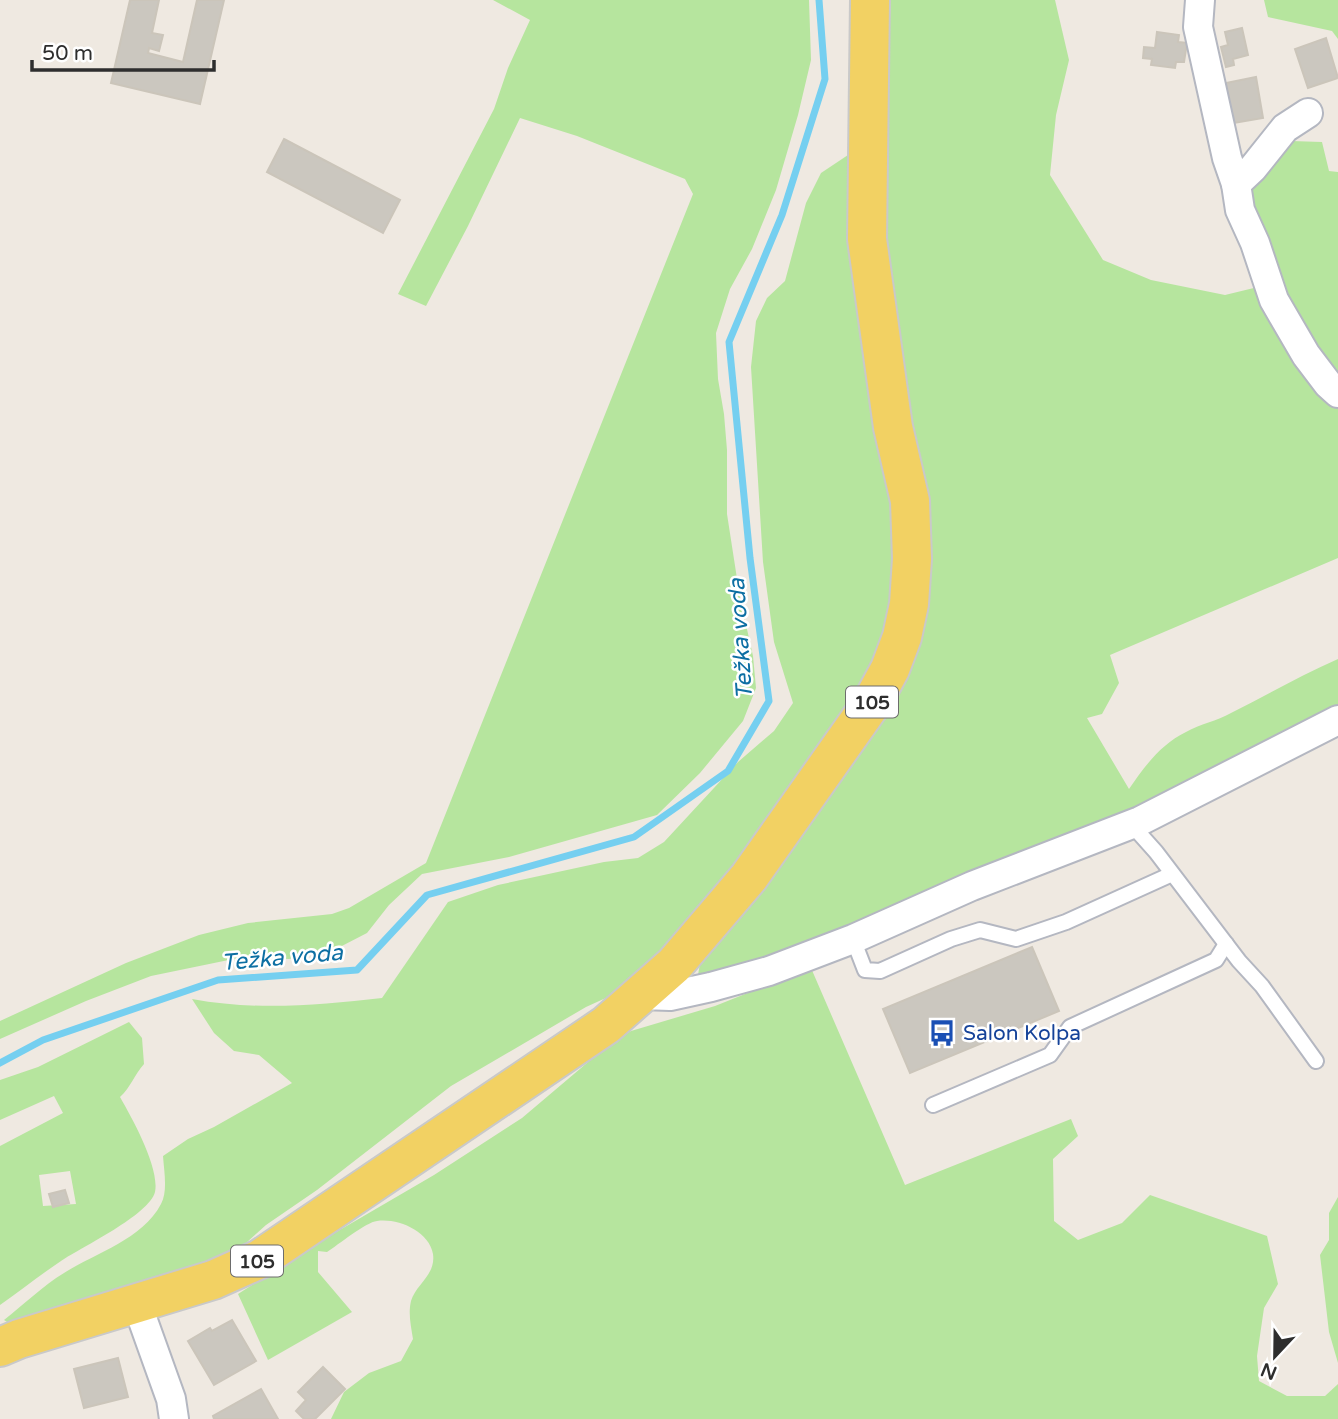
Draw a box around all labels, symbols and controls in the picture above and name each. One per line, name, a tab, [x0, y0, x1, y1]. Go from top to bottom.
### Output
scale bar	[32, 28, 214, 72]
text: 50 m	[42, 41, 93, 66]
water label: Težka voda	[723, 576, 759, 701]
road number: 105	[846, 687, 898, 718]
water label: Težka voda	[220, 939, 345, 977]
bus stop icon: Salon Kolpa	[927, 1018, 957, 1048]
place label: Salon Kolpa	[963, 1021, 1081, 1046]
road number: 105	[231, 1246, 283, 1276]
north arrow	[1240, 1321, 1310, 1391]
text: N	[1258, 1358, 1280, 1384]

